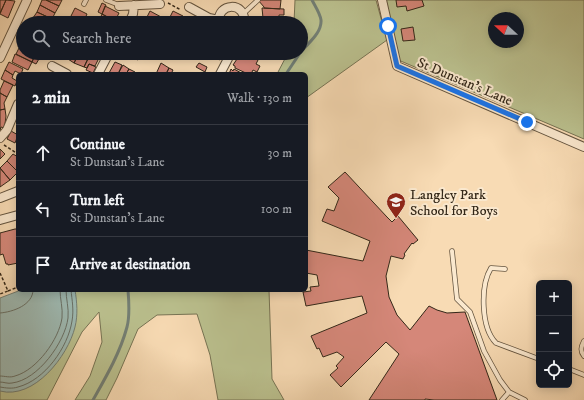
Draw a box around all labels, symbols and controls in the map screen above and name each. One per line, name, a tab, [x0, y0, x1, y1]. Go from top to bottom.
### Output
north arrow	[488, 12, 524, 48]
search box	[16, 16, 308, 60]
route start	[379, 17, 397, 35]
icon: search	[30, 27, 52, 49]
text: Search here	[62, 29, 131, 48]
street label: St Dunstan's Lane	[414, 54, 515, 110]
text: 2 min	[32, 87, 70, 109]
text: Walk · 130 m	[227, 90, 292, 106]
route end	[518, 113, 536, 131]
text: Continue	[70, 135, 125, 154]
icon: ahead	[32, 142, 54, 164]
text: 30 m	[268, 145, 292, 161]
text: St Dunstan's Lane	[70, 154, 165, 170]
place label: Langley Park School for Boys	[410, 186, 498, 220]
text: Turn left	[70, 191, 124, 210]
school or university icon: Langley Park School for Boys	[385, 191, 407, 219]
icon: left	[32, 198, 54, 220]
text: 100 m	[261, 201, 292, 217]
text: St Dunstan's Lane	[70, 210, 165, 226]
icon: arrive	[32, 254, 54, 276]
text: Arrive at destination	[70, 255, 190, 274]
map controls	[536, 280, 572, 388]
button: +	[536, 280, 572, 316]
button: −	[536, 316, 572, 352]
button: locate	[536, 352, 572, 388]

